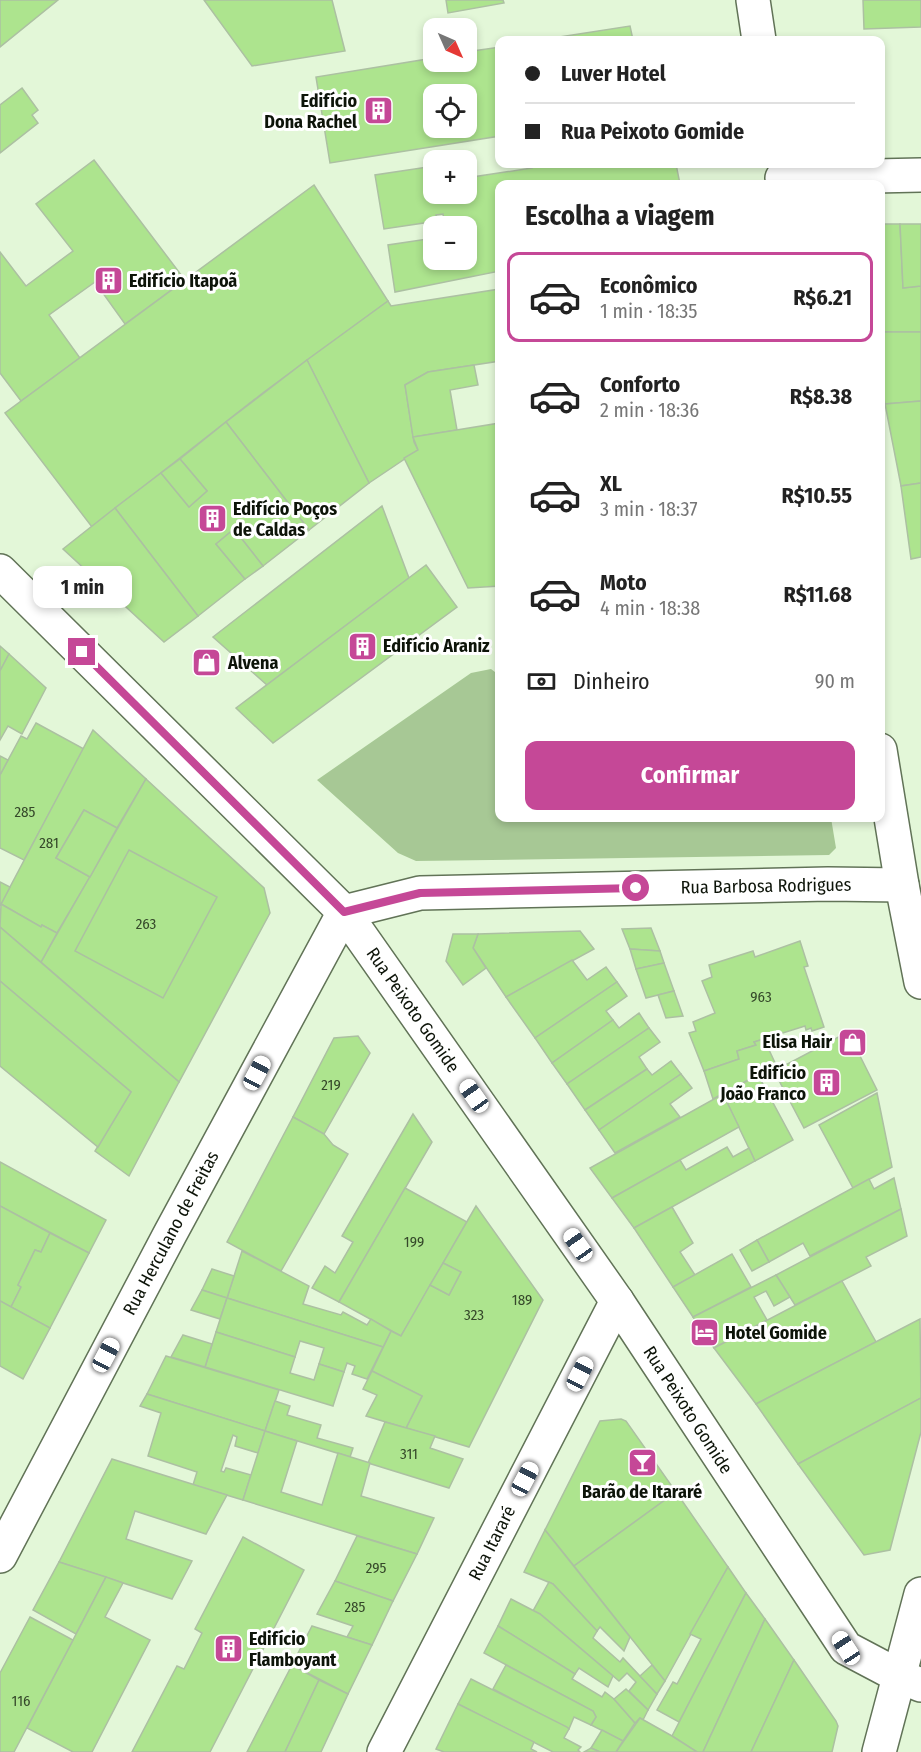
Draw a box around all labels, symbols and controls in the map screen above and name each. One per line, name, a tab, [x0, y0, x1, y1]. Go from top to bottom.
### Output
north arrow	[423, 18, 477, 72]
map controls	[423, 18, 477, 270]
text: Luver Hotel	[561, 60, 666, 87]
button: locate	[423, 84, 477, 138]
place label: Edifício Dona Rachel	[264, 90, 357, 133]
building icon: Edifício Dona Rachel	[362, 95, 394, 127]
text: Rua Peixoto Gomide	[561, 118, 744, 145]
button: +	[423, 150, 477, 204]
text: Escolha a viagem	[525, 200, 715, 232]
button: −	[423, 216, 477, 270]
building icon: Edifício Itapoã	[92, 265, 124, 297]
place label: Edifício Itapoã	[129, 270, 237, 292]
icon: car	[528, 270, 582, 324]
text: Econômico	[600, 272, 698, 299]
text: R$6.21	[793, 284, 852, 311]
text: 1 min · 18:35	[600, 299, 698, 323]
icon: car	[528, 369, 582, 423]
text: Conforto	[600, 371, 680, 398]
text: R$8.38	[790, 383, 852, 410]
text: 2 min · 18:36	[600, 398, 699, 422]
icon: car	[528, 468, 582, 522]
text: XL	[600, 470, 622, 497]
text: R$10.55	[782, 482, 852, 509]
text: 3 min · 18:37	[600, 497, 698, 521]
place label: Edifício Poços de Caldas	[233, 498, 337, 541]
building icon: Edifício Poços de Caldas	[196, 503, 228, 535]
callout: 1 min	[32, 565, 132, 607]
icon: car	[528, 567, 582, 621]
text: Moto	[600, 569, 647, 596]
text: 1 min	[61, 575, 104, 599]
text: R$11.68	[784, 581, 852, 608]
text: 4 min · 18:38	[600, 596, 700, 620]
building icon: Edifício Araniz	[346, 630, 378, 662]
place label: Edifício Araniz	[383, 635, 490, 657]
route end	[68, 638, 95, 665]
shop icon: Alvena	[191, 647, 223, 679]
place label: Alvena	[227, 652, 278, 674]
icon: cash	[525, 665, 558, 698]
text: Dinheiro	[573, 668, 650, 695]
text: 90 m	[815, 669, 855, 693]
button: Confirmar	[525, 741, 855, 810]
house number: 285	[14, 803, 36, 821]
house number: 281	[39, 834, 59, 852]
route start	[622, 874, 649, 901]
street label: Rua Barbosa Rodrigues	[681, 874, 852, 898]
house number: 263	[136, 915, 157, 933]
street label: Rua Peixoto Gomide	[362, 943, 464, 1077]
house number: 963	[750, 988, 772, 1006]
shop icon: Elisa Hair	[837, 1026, 869, 1058]
place label: Elisa Hair	[763, 1031, 832, 1053]
car	[241, 1053, 273, 1093]
place label: Edifício João Franco	[719, 1062, 806, 1105]
building icon: Edifício João Franco	[811, 1067, 843, 1099]
house number: 219	[321, 1076, 341, 1094]
car	[456, 1076, 492, 1116]
street label: Rua Herculano de Freitas	[118, 1147, 224, 1319]
car	[560, 1225, 596, 1265]
house number: 199	[404, 1233, 424, 1251]
house number: 189	[512, 1291, 532, 1309]
house number: 323	[464, 1306, 484, 1324]
hotel icon: Hotel Gomide	[688, 1317, 720, 1349]
place label: Hotel Gomide	[725, 1322, 827, 1344]
car	[90, 1335, 122, 1375]
street label: Rua Peixoto Gomide	[639, 1342, 738, 1478]
car	[564, 1354, 596, 1394]
house number: 311	[400, 1445, 418, 1463]
bar icon: Barão de Itararé	[626, 1447, 658, 1479]
car	[509, 1459, 541, 1499]
place label: Barão de Itararé	[582, 1481, 702, 1503]
street label: Rua Itararé	[464, 1502, 520, 1584]
house number: 295	[366, 1559, 386, 1577]
house number: 285	[344, 1598, 366, 1616]
place label: Edifício Flamboyant	[249, 1628, 337, 1671]
car	[829, 1628, 863, 1668]
building icon: Edifício Flamboyant	[212, 1633, 244, 1665]
house number: 116	[12, 1692, 30, 1710]

